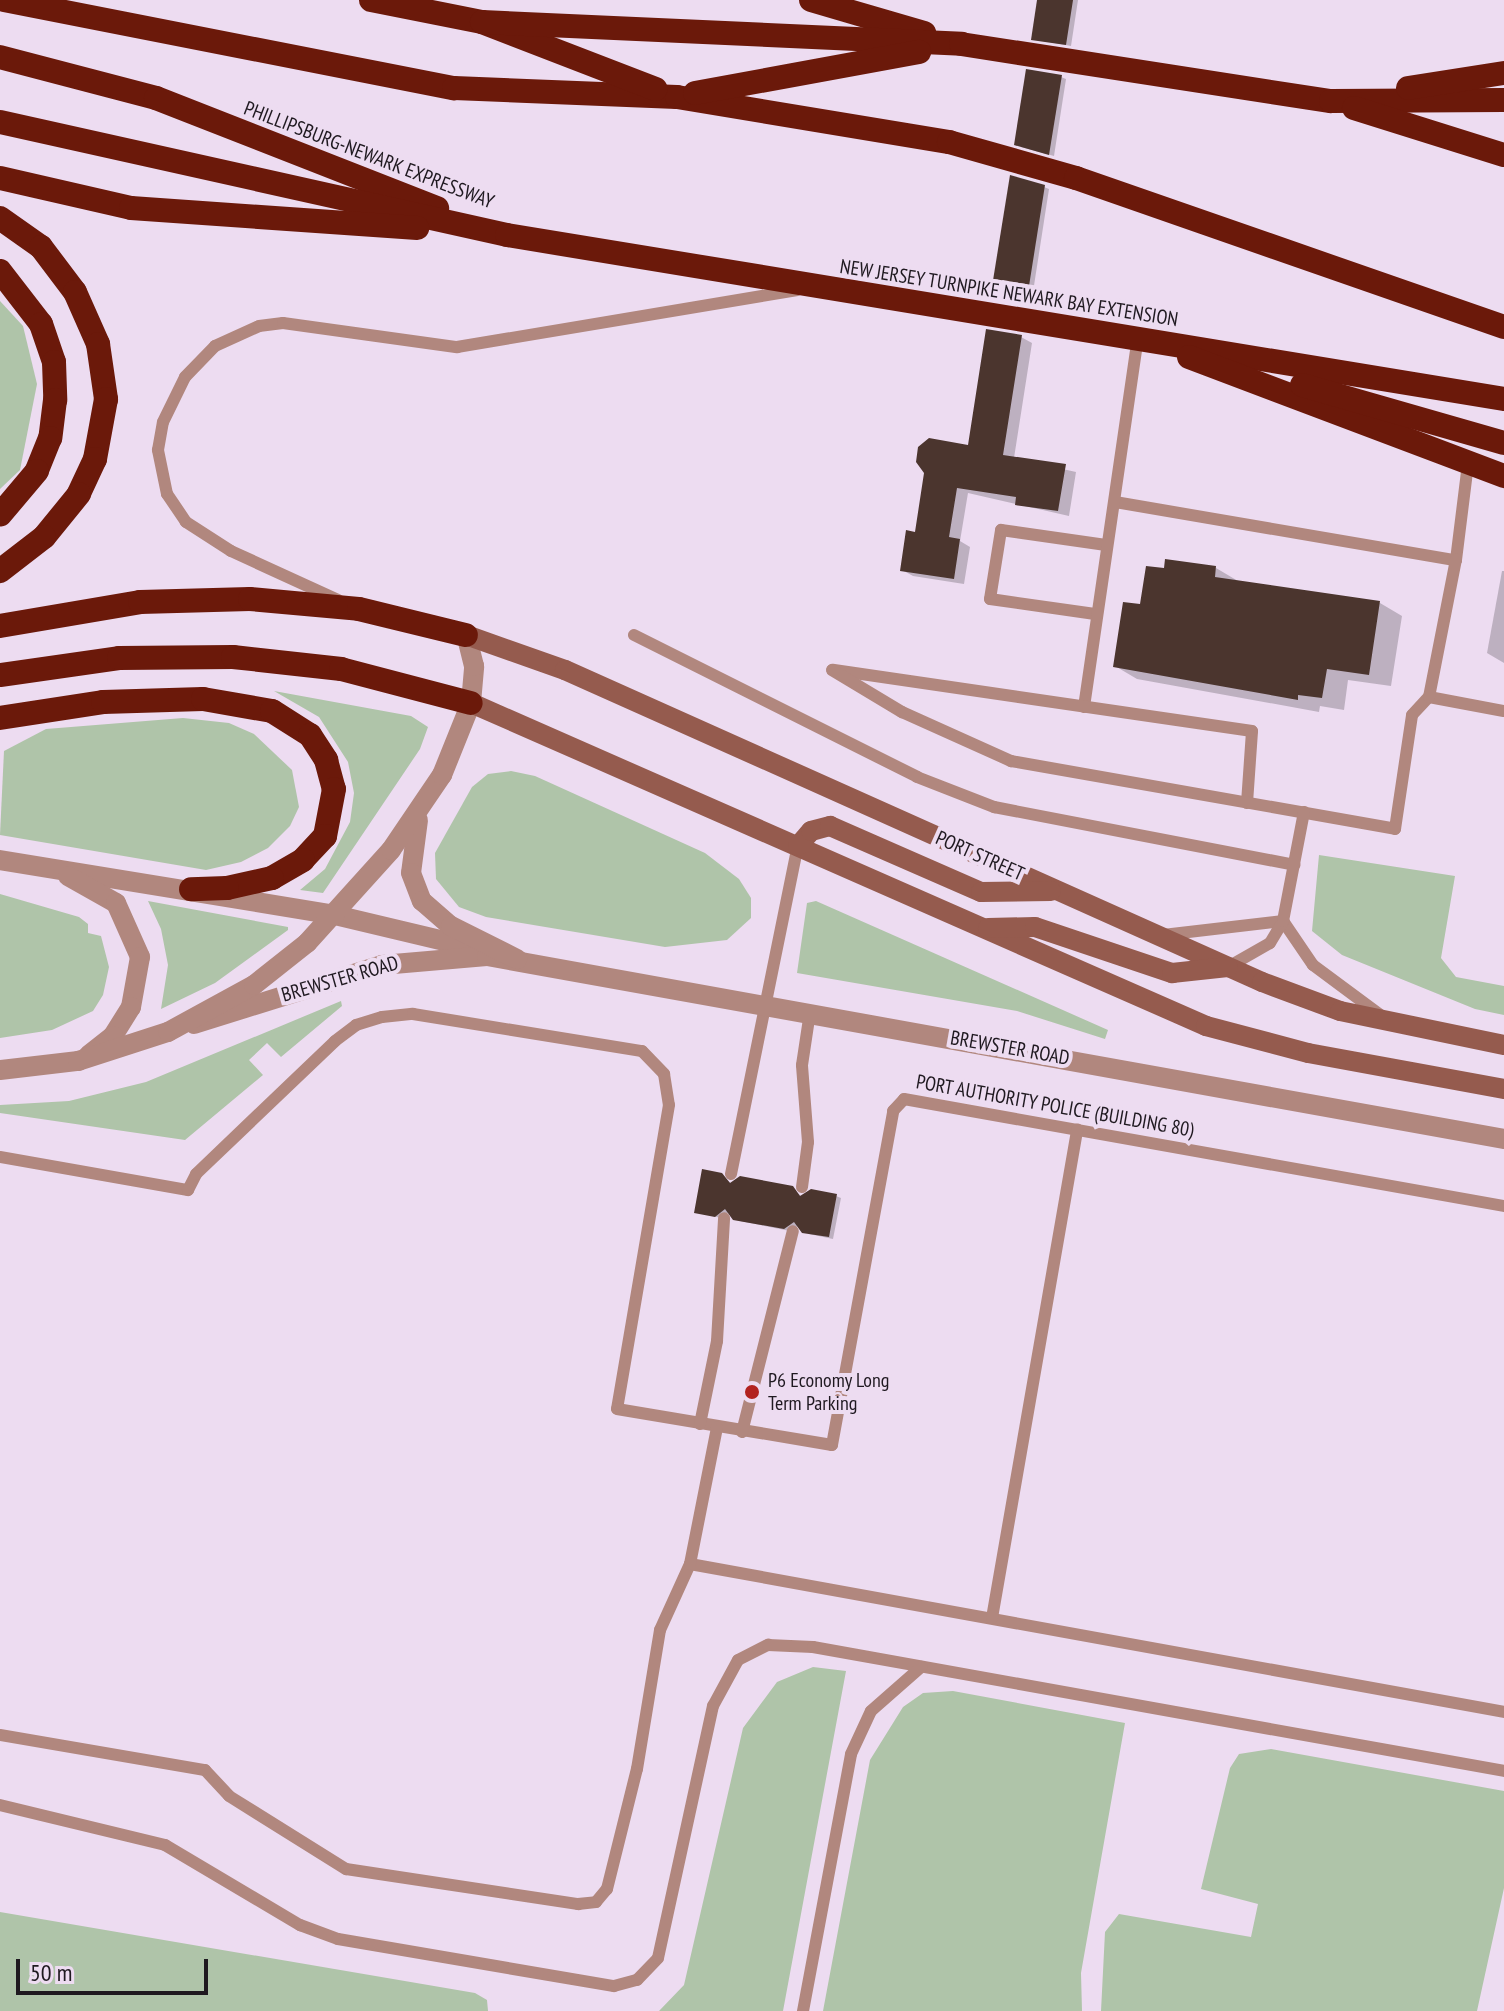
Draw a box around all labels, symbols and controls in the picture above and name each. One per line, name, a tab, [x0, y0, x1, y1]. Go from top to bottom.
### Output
street label: PHILLIPSBURG-NEWARK EXPRESSWAY	[240, 96, 498, 214]
street label: NEW JERSEY TURNPIKE NEWARK BAY EXTENSION	[837, 254, 1181, 332]
street label: PORT STREET	[932, 826, 1028, 886]
street label: BREWSTER ROAD	[279, 951, 401, 1007]
street label: BREWSTER ROAD	[949, 1026, 1071, 1070]
street label: PORT AUTHORITY POLICE (BUILDING 80)	[914, 1070, 1196, 1142]
place label: P6 Economy Long Term Parking	[768, 1368, 890, 1415]
marker: P6 Economy Long Term Parking	[743, 1383, 761, 1401]
scale bar	[20, 1943, 212, 1993]
text: 50 m	[30, 1957, 72, 1988]

